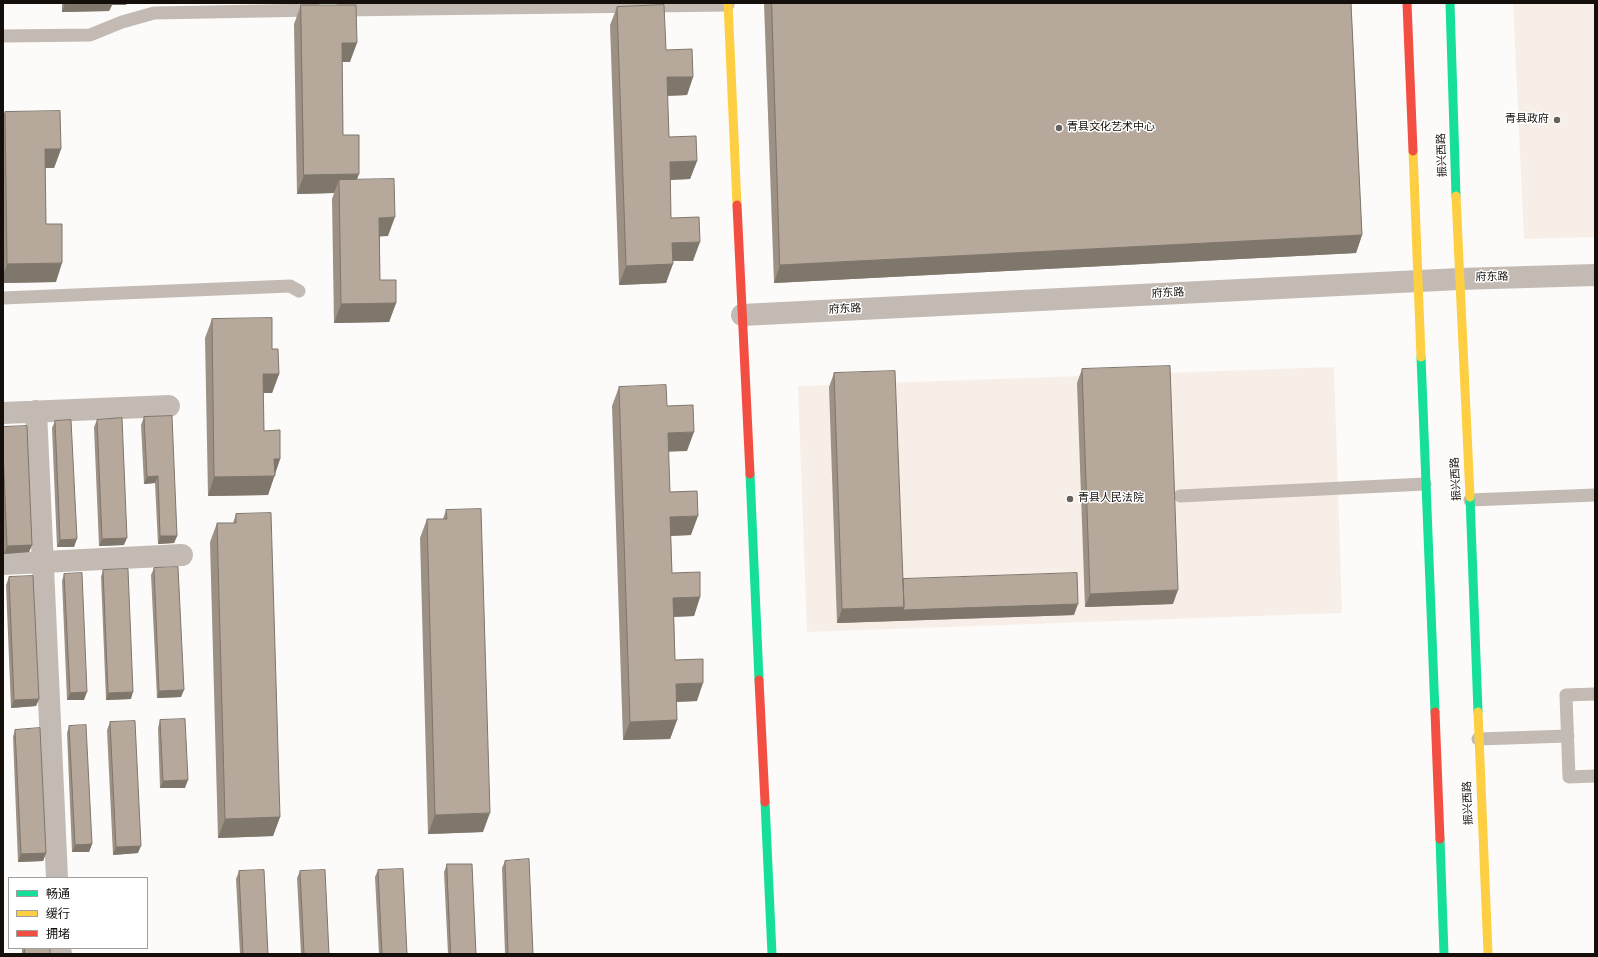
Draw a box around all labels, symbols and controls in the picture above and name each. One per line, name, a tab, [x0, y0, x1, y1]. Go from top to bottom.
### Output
place label: 青县政府	[1505, 113, 1549, 127]
marker: 青县政府	[1552, 115, 1562, 125]
place label: 青县文化艺术中心	[1067, 121, 1155, 135]
marker: 青县文化艺术中心	[1054, 123, 1064, 133]
street label: 振兴西路	[1436, 133, 1450, 177]
street label: 府东路	[1475, 271, 1509, 285]
street label: 府东路	[1151, 287, 1185, 301]
street label: 府东路	[828, 303, 862, 317]
street label: 振兴西路	[1449, 457, 1465, 501]
place label: 青县人民法院	[1078, 492, 1144, 506]
marker: 青县人民法院	[1065, 494, 1075, 504]
street label: 振兴西路	[1462, 781, 1476, 825]
legend	[8, 877, 148, 949]
text: 畅通	[46, 887, 70, 903]
text: 缓行	[46, 907, 70, 923]
text: 拥堵	[46, 927, 70, 943]

